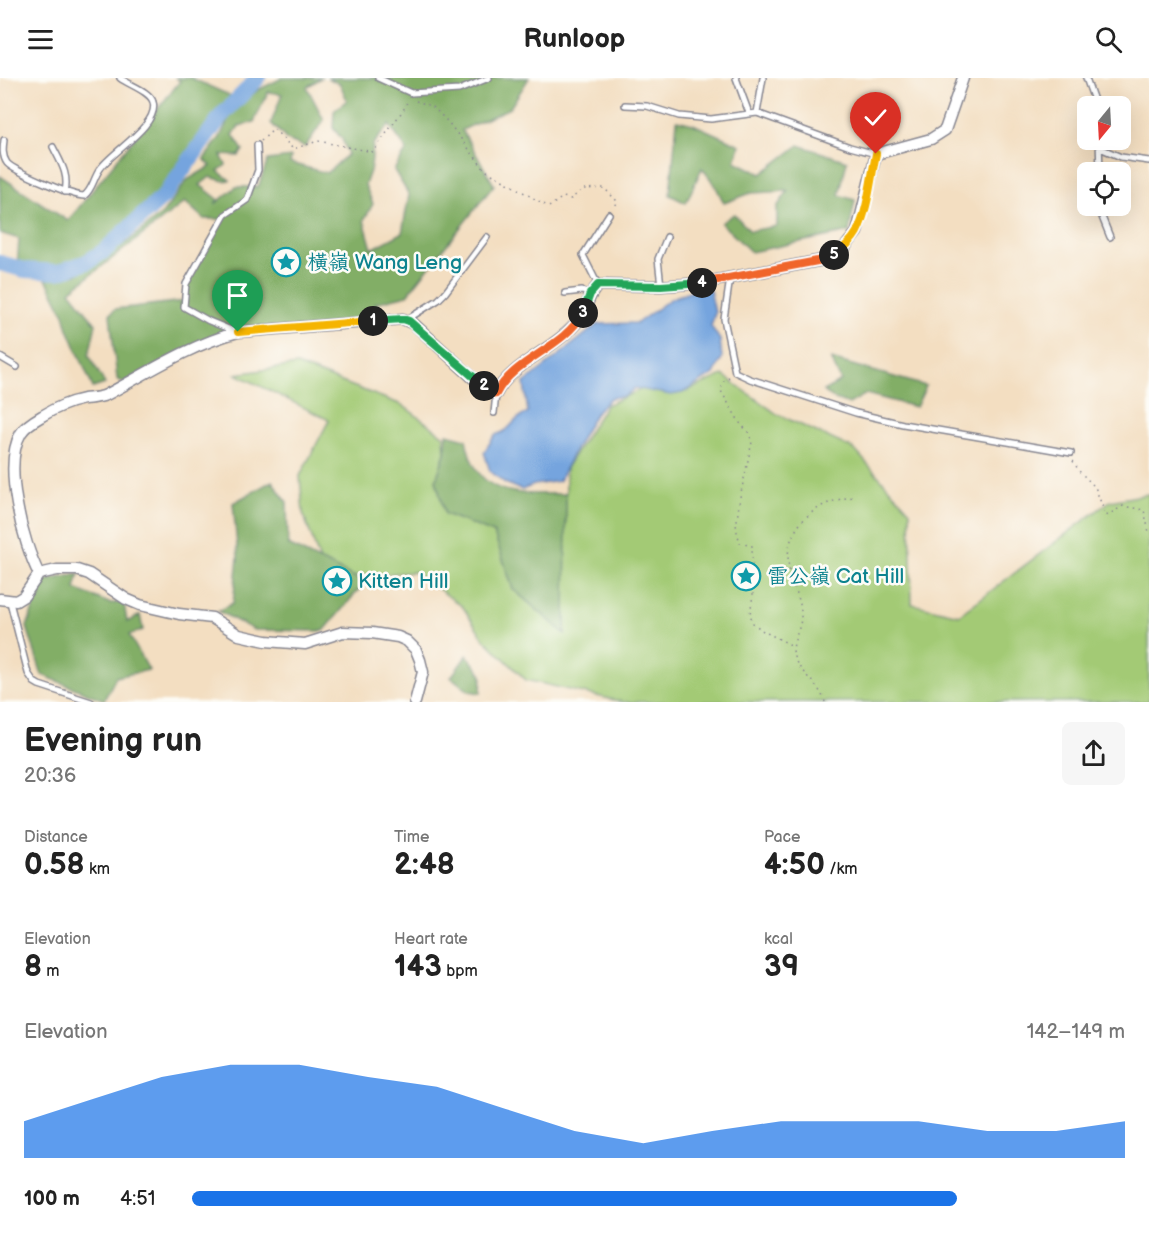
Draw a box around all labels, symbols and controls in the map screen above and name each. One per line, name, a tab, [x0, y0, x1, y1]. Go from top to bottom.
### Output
icon: menu	[24, 23, 57, 56]
text: Runloop	[524, 23, 625, 55]
icon: search	[1092, 23, 1125, 56]
pin	[850, 92, 901, 154]
north arrow	[1077, 96, 1131, 150]
map controls	[1077, 96, 1131, 216]
icon: check	[859, 101, 892, 134]
button: locate	[1077, 162, 1131, 216]
pin: 5	[819, 240, 849, 270]
text: 5	[829, 245, 839, 264]
place icon: 橫嶺 Wang Leng	[270, 246, 302, 278]
place label: 橫嶺 Wang Leng	[307, 250, 462, 275]
pin: 4	[687, 268, 717, 298]
pin	[212, 270, 263, 332]
text: 4	[697, 273, 707, 292]
icon: arrive	[221, 279, 254, 312]
pin: 3	[568, 298, 598, 328]
text: 3	[578, 303, 588, 322]
pin: 1	[358, 306, 388, 336]
text: 1	[370, 311, 376, 330]
pin: 2	[469, 371, 499, 401]
text: 2	[479, 376, 489, 395]
place icon: 雷公嶺 Cat Hill	[730, 560, 762, 592]
place label: 雷公嶺 Cat Hill	[767, 564, 904, 589]
place icon: Kitten Hill	[321, 565, 353, 597]
place label: Kitten Hill	[358, 569, 448, 594]
text: Evening run	[24, 721, 202, 761]
button: share	[1062, 722, 1125, 785]
text: 20:36	[24, 764, 76, 788]
text: Distance	[24, 828, 88, 847]
text: Time	[394, 828, 429, 847]
text: Pace	[764, 828, 800, 847]
text: 0.58	[24, 847, 85, 883]
text: 2:48	[394, 847, 455, 883]
text: 4:50	[764, 847, 825, 883]
text: km	[85, 860, 110, 879]
text: /km	[825, 860, 858, 879]
text: Elevation	[24, 930, 91, 949]
text: Heart rate	[394, 930, 468, 949]
text: kcal	[764, 930, 793, 949]
text: 8	[24, 949, 42, 985]
text: 143	[394, 949, 442, 985]
text: 39	[764, 949, 799, 985]
text: m	[42, 962, 60, 981]
text: bpm	[442, 962, 478, 981]
text: Elevation	[24, 1020, 107, 1044]
text: 142–149 m	[1027, 1020, 1125, 1044]
text: 100 m	[24, 1187, 80, 1211]
text: 4:51	[120, 1187, 155, 1211]

